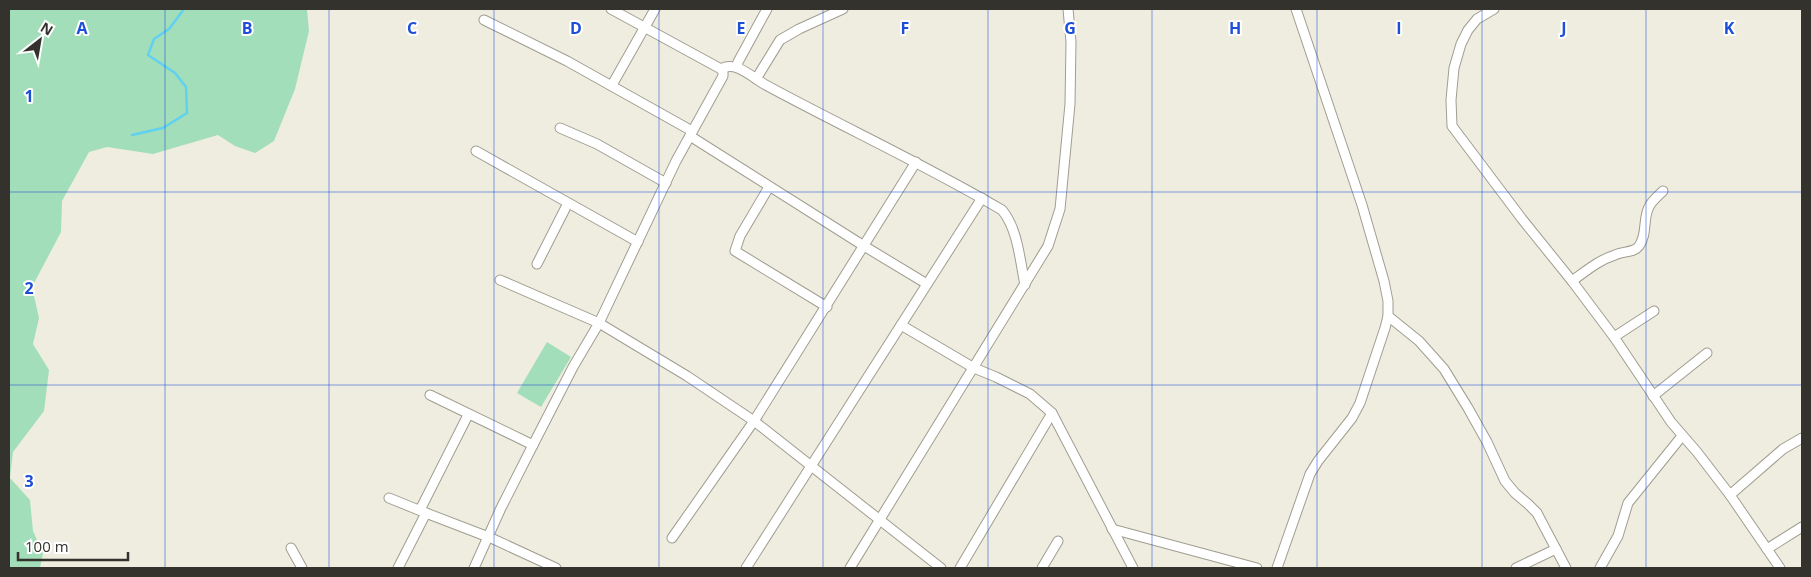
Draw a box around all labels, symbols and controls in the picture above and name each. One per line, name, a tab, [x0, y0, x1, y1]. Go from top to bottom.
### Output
north arrow	[15, 15, 65, 65]
text: N	[37, 17, 57, 40]
text: A	[76, 17, 88, 39]
text: B	[242, 17, 252, 39]
text: C	[407, 17, 417, 39]
text: D	[570, 17, 582, 39]
text: E	[737, 17, 746, 39]
text: F	[901, 17, 909, 39]
text: G	[1064, 17, 1076, 39]
text: H	[1229, 17, 1241, 39]
text: I	[1396, 17, 1402, 39]
text: J	[1559, 17, 1567, 39]
text: K	[1724, 17, 1735, 39]
text: 1	[24, 85, 34, 107]
text: 2	[24, 277, 34, 299]
text: 3	[24, 470, 34, 492]
scale bar	[18, 530, 128, 562]
text: 100 m	[25, 536, 69, 556]

